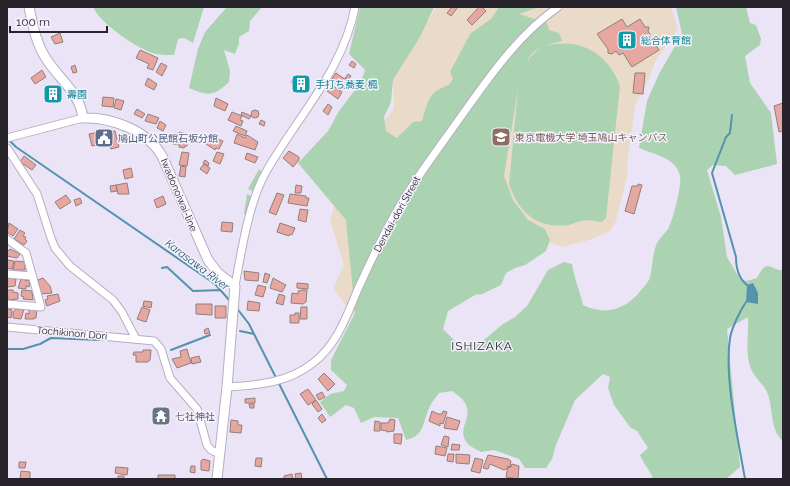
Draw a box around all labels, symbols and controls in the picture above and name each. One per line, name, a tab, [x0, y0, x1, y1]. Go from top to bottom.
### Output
scale bar	[10, 8, 107, 34]
text: 100 m	[16, 15, 50, 29]
building icon: 総合体育館	[616, 29, 638, 51]
place label: 総合体育館	[641, 35, 691, 46]
building icon: 手打ち蕎麦 楓	[290, 73, 312, 95]
place label: 手打ち蕎麦 楓	[315, 79, 379, 90]
building icon: 壽園	[42, 83, 64, 105]
place label: 壽園	[67, 89, 87, 100]
school or university icon: 東京電機大学 埼玉鳩山キャンパス	[490, 126, 512, 148]
public building icon: 鳩山町公民館石坂分館	[93, 127, 115, 149]
place label: 東京電機大学 埼玉鳩山キャンパス	[515, 132, 668, 143]
place label: 鳩山町公民館石坂分館	[118, 133, 218, 144]
street label: Iwadonoiwai-line	[159, 157, 199, 233]
street label: Dendai-dori Street	[372, 174, 423, 254]
water label: Karasawa River	[162, 237, 232, 294]
street label: Tochikinori Dori	[36, 324, 108, 342]
district label: ISHIZAKA	[451, 339, 513, 353]
temple icon: 七社神社	[150, 405, 172, 427]
place label: 七社神社	[175, 411, 215, 422]

